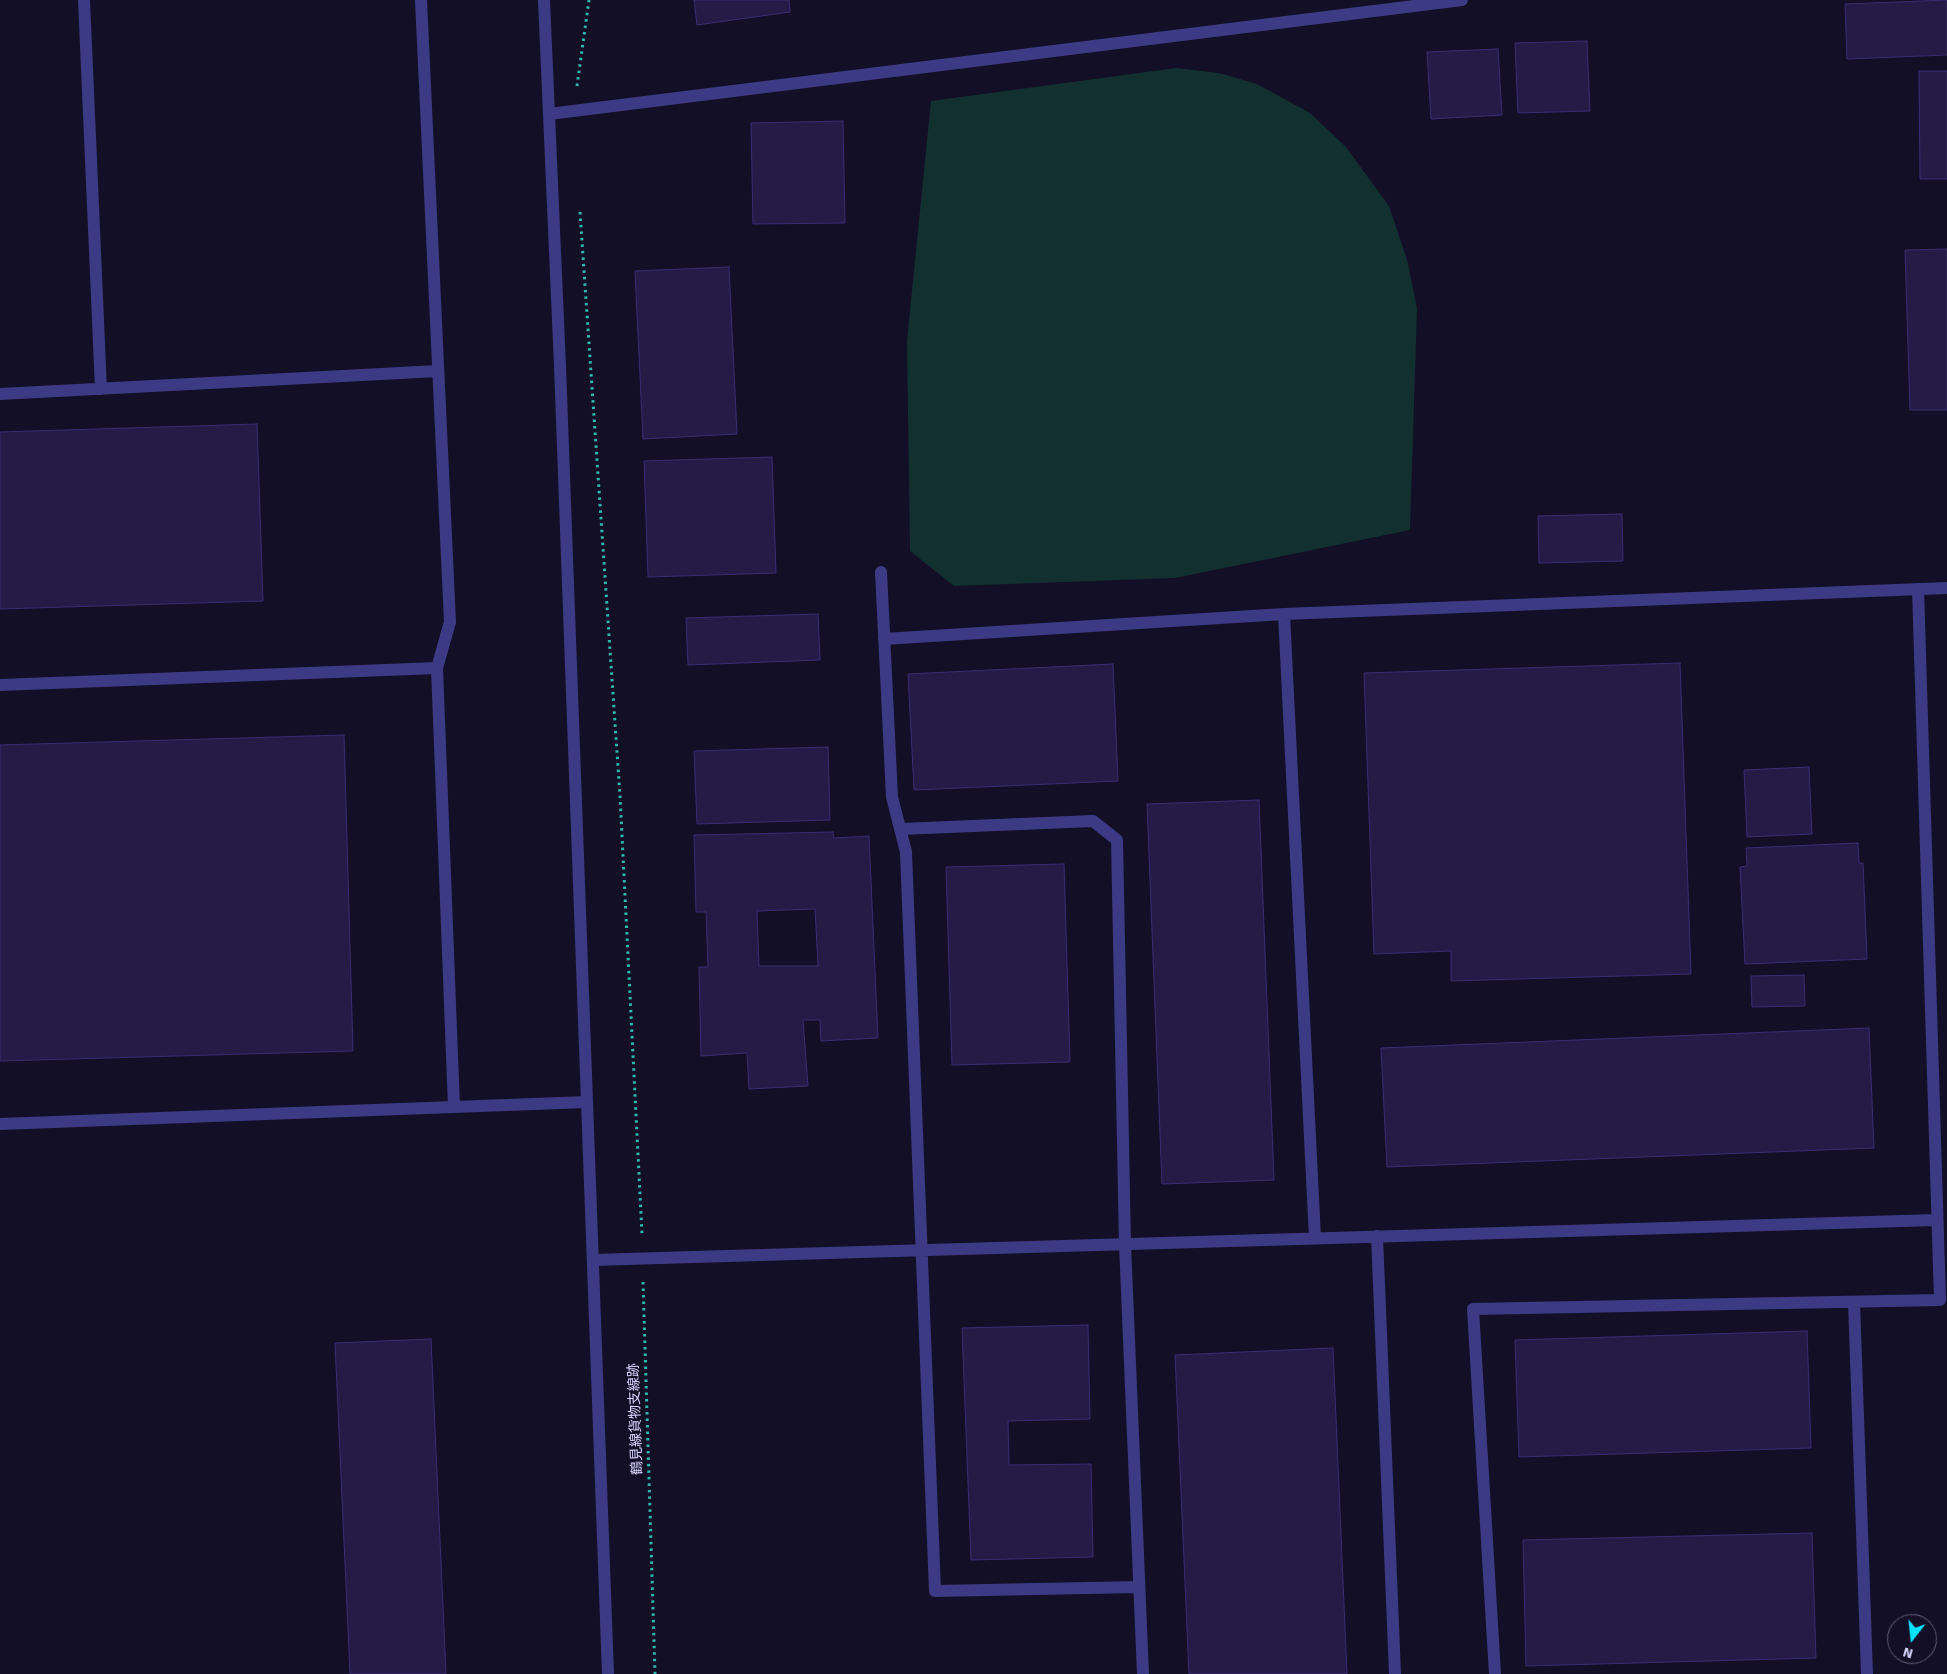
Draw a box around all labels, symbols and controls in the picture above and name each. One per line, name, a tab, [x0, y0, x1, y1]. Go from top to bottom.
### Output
street label: 鶴見線貨物支線跡	[626, 1363, 646, 1475]
north arrow	[1887, 1614, 1937, 1664]
text: N	[1901, 1643, 1915, 1662]

